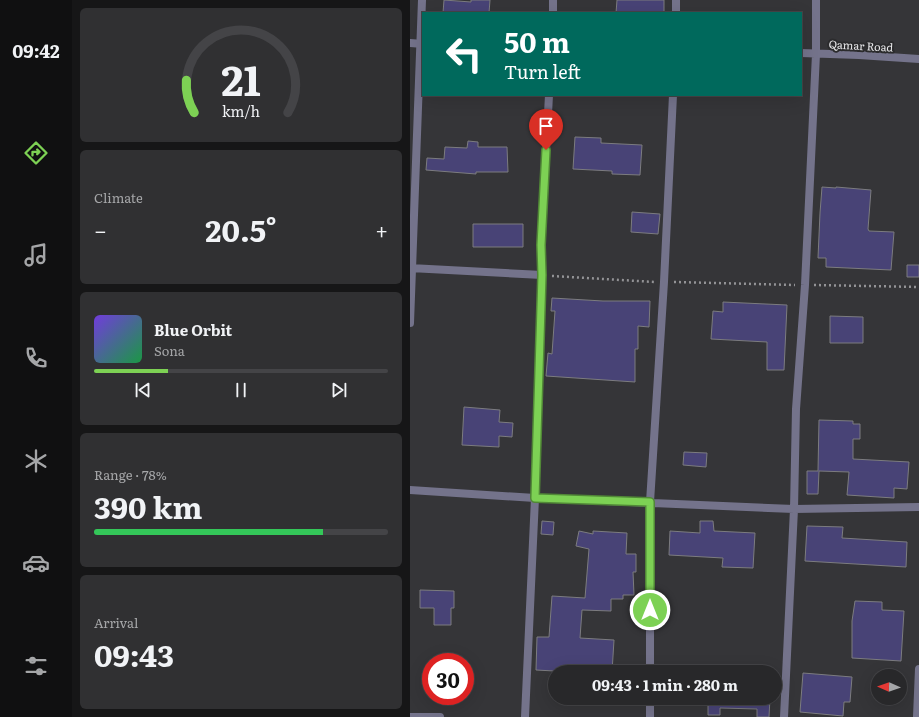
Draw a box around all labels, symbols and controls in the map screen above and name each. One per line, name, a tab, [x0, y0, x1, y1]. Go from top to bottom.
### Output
text: 50 m	[504, 20, 570, 62]
icon: left	[438, 28, 490, 80]
street label: Qamar Road	[828, 35, 894, 55]
text: 09:42	[12, 37, 60, 64]
text: 21	[221, 47, 261, 109]
text: Turn left	[504, 58, 581, 85]
text: km/h	[222, 99, 261, 120]
pin	[529, 109, 563, 150]
icon: arrive	[535, 115, 557, 137]
icon: directions	[22, 139, 50, 167]
text: Climate	[94, 188, 143, 207]
text: 20.5°	[205, 207, 277, 251]
text: −	[94, 213, 107, 246]
text: +	[375, 213, 388, 246]
icon: music	[22, 241, 50, 269]
text: Blue Orbit	[154, 318, 232, 341]
text: Sona	[154, 341, 185, 360]
icon: phone	[22, 344, 50, 372]
icon: previous	[132, 379, 154, 401]
icon: pause	[230, 379, 252, 401]
icon: next	[328, 379, 350, 401]
icon: climate	[22, 447, 50, 475]
text: Range · 78%	[94, 465, 167, 484]
text: 390 km	[94, 484, 202, 528]
icon: car	[22, 549, 50, 577]
position arrow	[629, 589, 671, 631]
text: Arrival	[94, 613, 138, 632]
text: 09:43	[94, 632, 174, 676]
icon: filters	[22, 652, 50, 680]
speed limit sign: 30	[422, 653, 474, 705]
north arrow	[871, 669, 907, 705]
map controls	[871, 669, 907, 705]
text: 09:43 · 1 min · 280 m	[592, 673, 738, 696]

